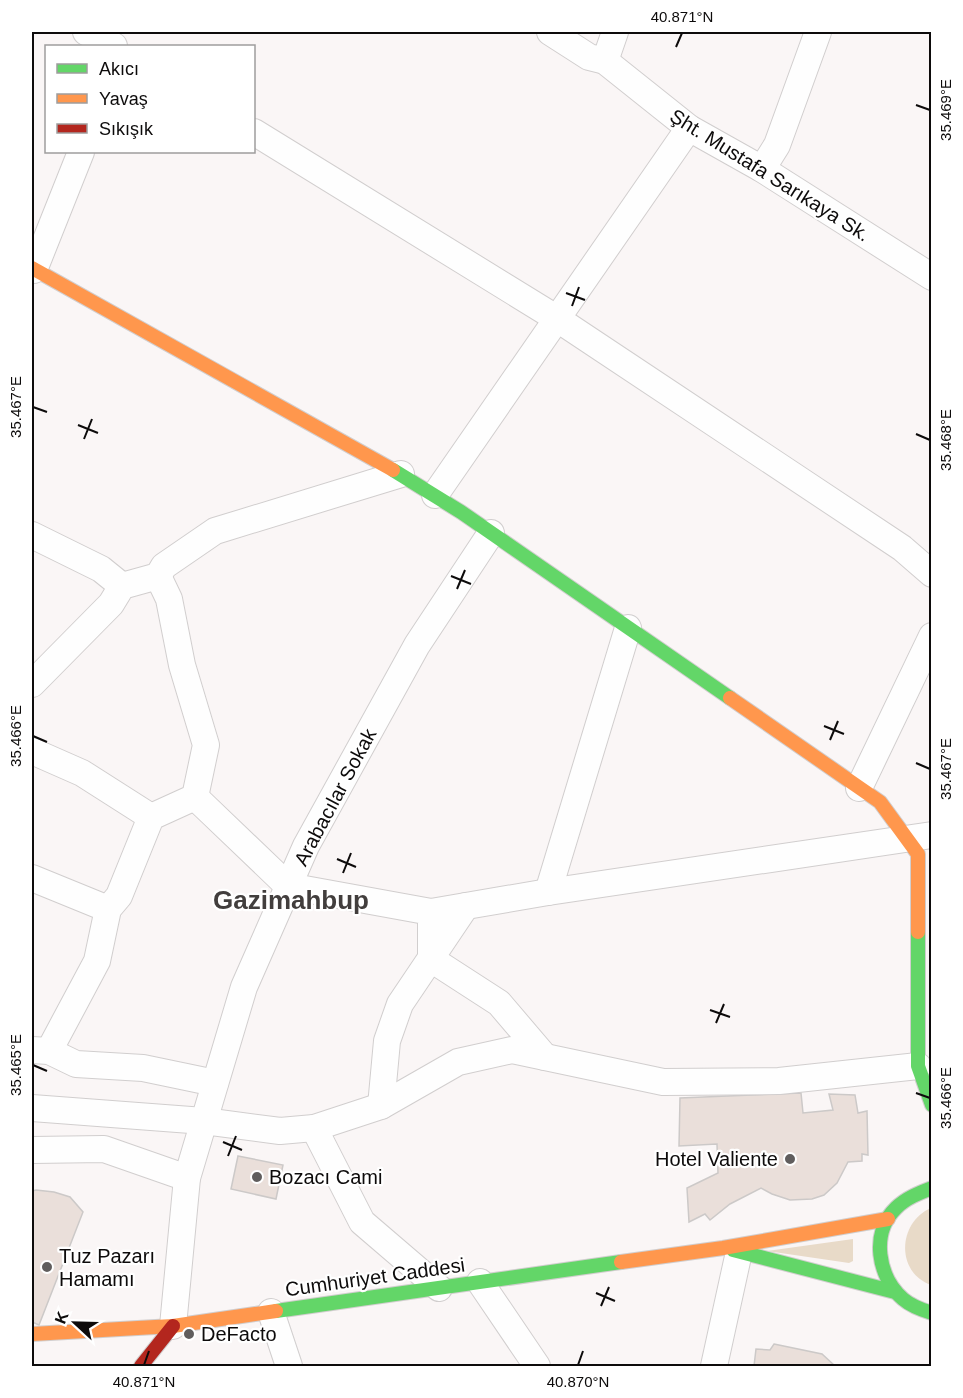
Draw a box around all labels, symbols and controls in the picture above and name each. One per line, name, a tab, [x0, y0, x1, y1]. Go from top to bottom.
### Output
text: 40.871°N	[651, 8, 713, 25]
legend	[45, 45, 255, 153]
text: Akıcı	[99, 59, 139, 79]
text: 35.469°E	[937, 79, 954, 141]
text: Yavaş	[99, 89, 148, 109]
street label: Şht. Mustafa Sarıkaya Sk.	[666, 104, 874, 246]
text: Sıkışık	[99, 119, 154, 139]
text: 35.467°E	[7, 376, 24, 438]
text: 35.468°E	[937, 409, 954, 471]
text: 35.466°E	[7, 705, 24, 767]
street label: Arabacılar Sokak	[290, 724, 381, 869]
text: 35.467°E	[937, 738, 954, 800]
district label: Gazimahbup	[213, 885, 369, 915]
text: 35.465°E	[7, 1034, 24, 1096]
text: 35.466°E	[937, 1067, 954, 1129]
place label: Hotel Valiente	[655, 1148, 778, 1170]
marker: Hotel Valiente	[783, 1152, 797, 1166]
place label: Bozacı Cami	[269, 1166, 382, 1188]
marker: Bozacı Cami	[250, 1170, 264, 1184]
place label: Tuz Pazarı Hamamı	[59, 1245, 155, 1290]
street label: Cumhuriyet Caddesi	[284, 1253, 466, 1301]
marker: Tuz Pazarı Hamamı	[40, 1260, 54, 1274]
north arrow	[45, 1293, 105, 1353]
text: K	[52, 1309, 72, 1326]
place label: DeFacto	[201, 1323, 277, 1345]
marker: DeFacto	[182, 1327, 196, 1341]
text: 40.871°N	[113, 1373, 175, 1390]
text: 40.870°N	[547, 1373, 609, 1390]

